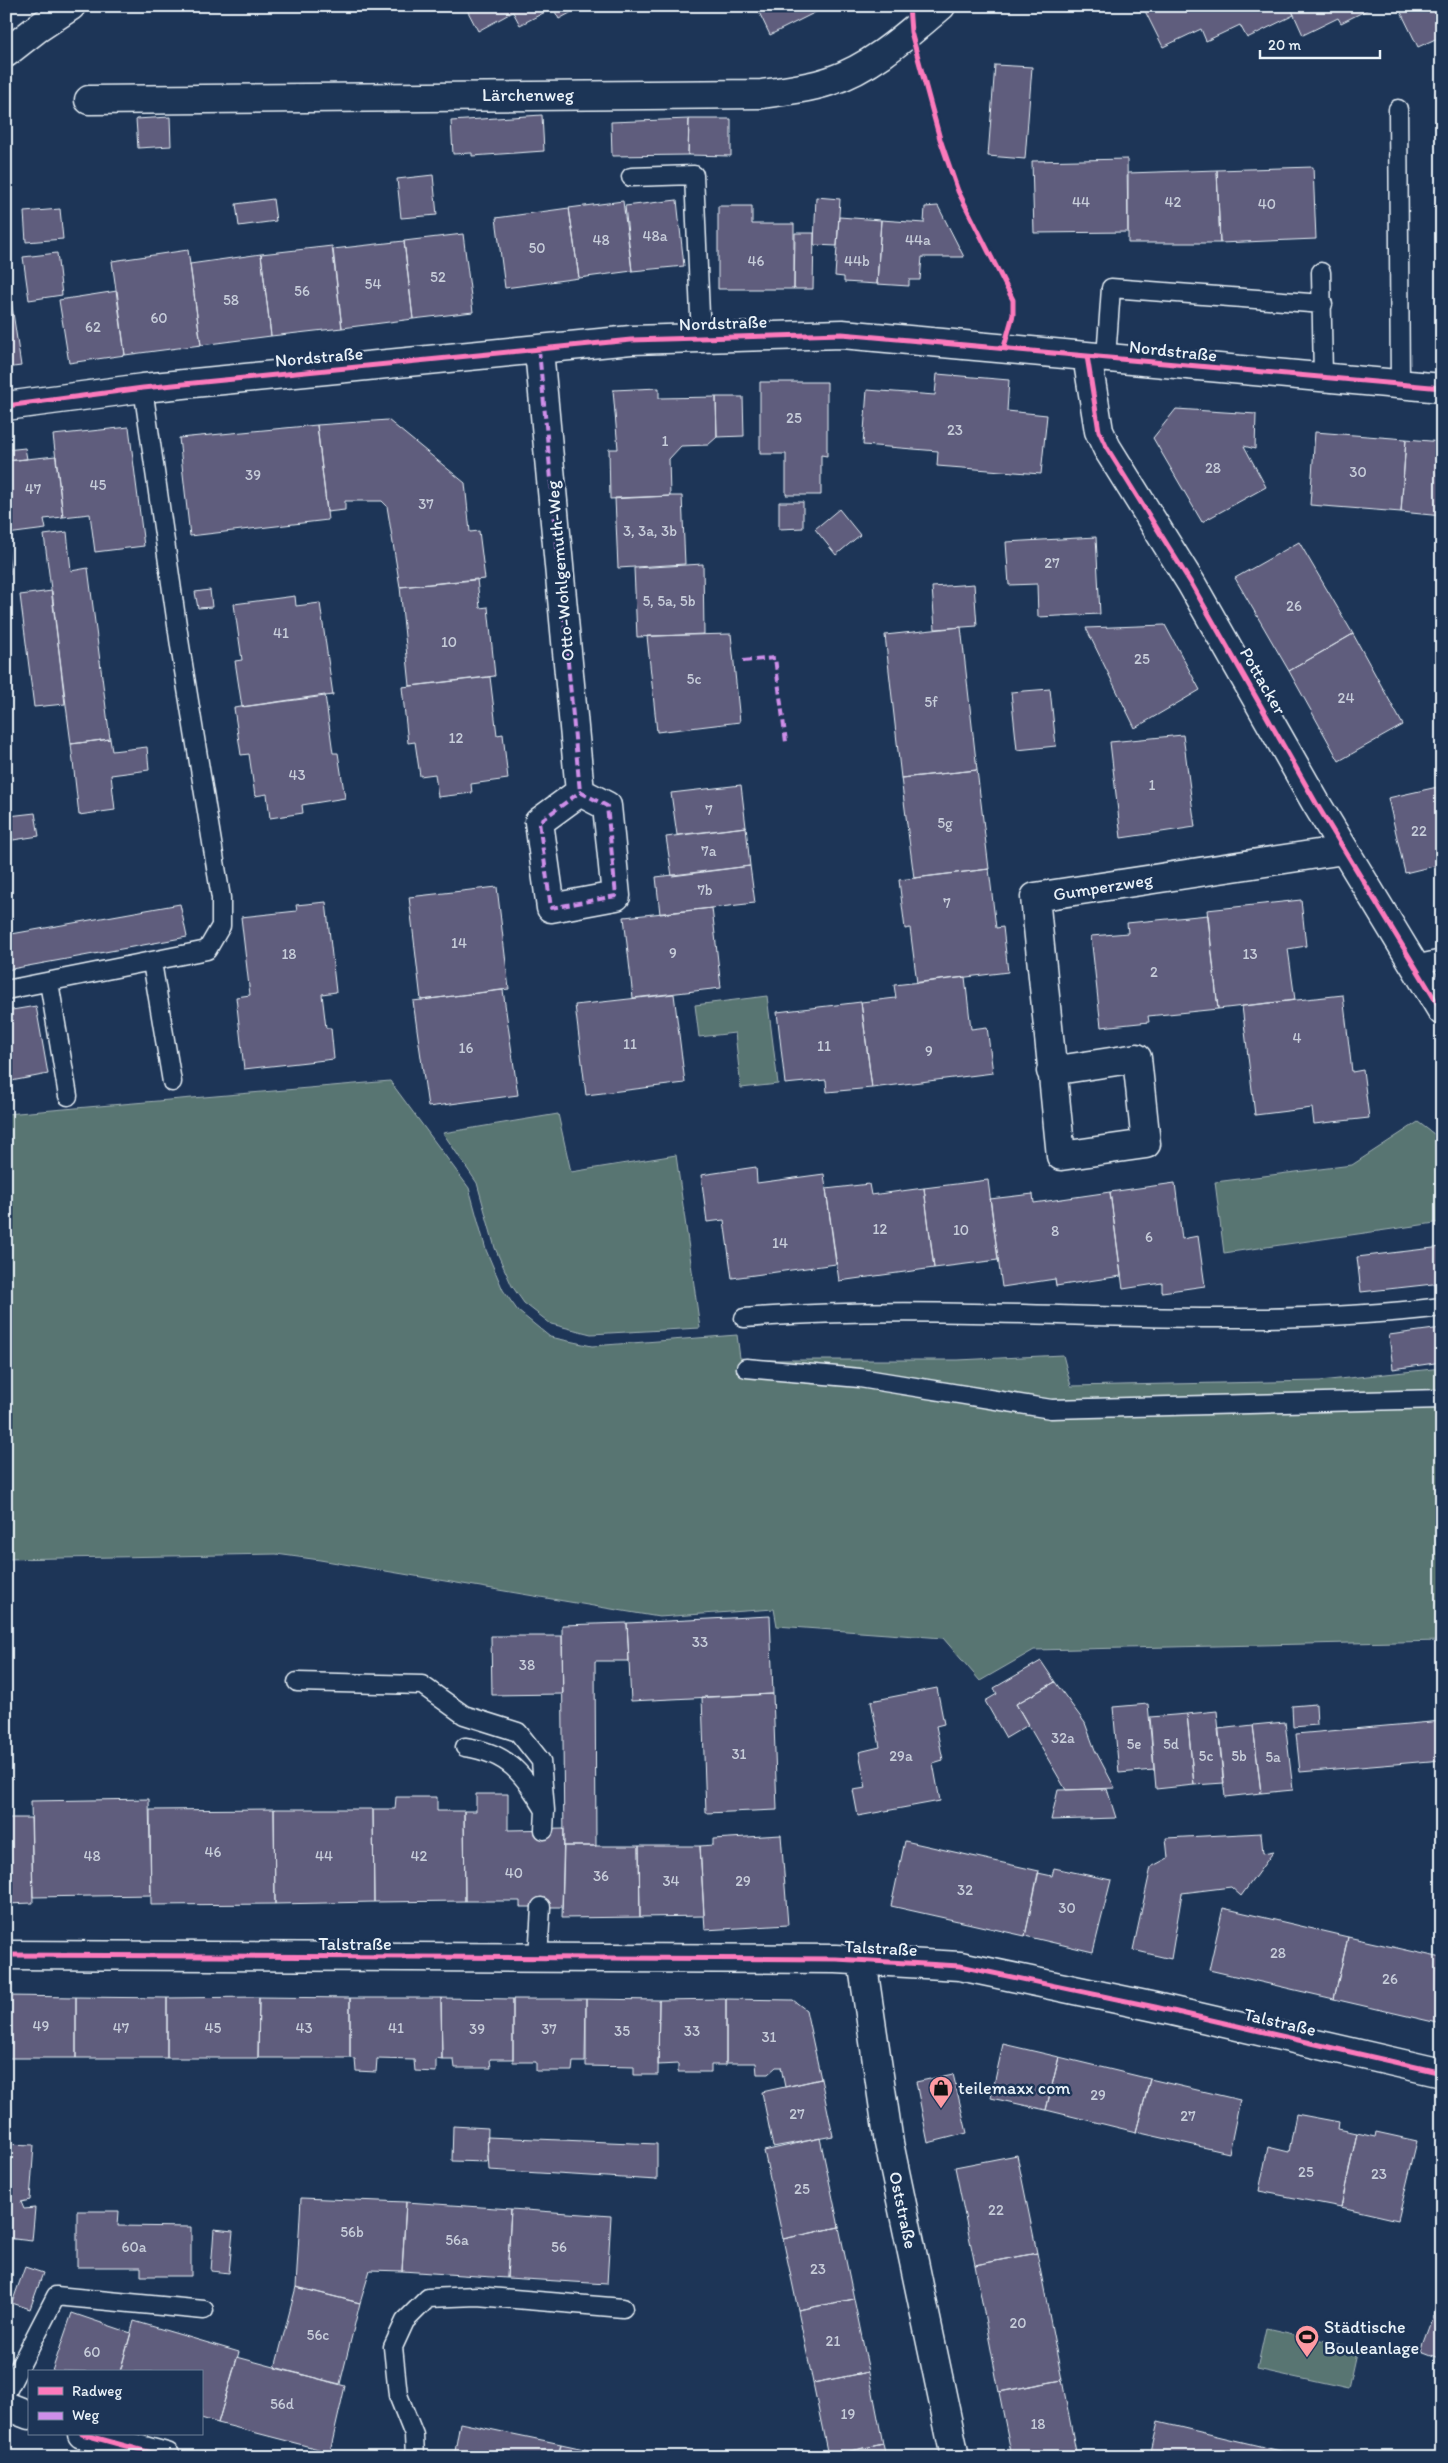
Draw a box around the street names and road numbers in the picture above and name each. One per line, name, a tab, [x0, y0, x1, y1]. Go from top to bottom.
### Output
street label: Lärchenweg	[482, 84, 575, 106]
street label: Nordstraße	[678, 310, 768, 336]
street label: Nordstraße	[1128, 335, 1218, 367]
street label: Nordstraße	[274, 342, 364, 372]
street label: Otto-Wohlgemuth-Weg	[541, 479, 579, 662]
street label: Pottacker	[1235, 643, 1291, 719]
street label: Gumperzweg	[1052, 868, 1155, 906]
street label: Talstraße	[318, 1933, 392, 1955]
street label: Talstraße	[844, 1935, 918, 1961]
street label: Talstraße	[1242, 2003, 1318, 2041]
street label: Oststraße	[884, 2169, 922, 2251]

